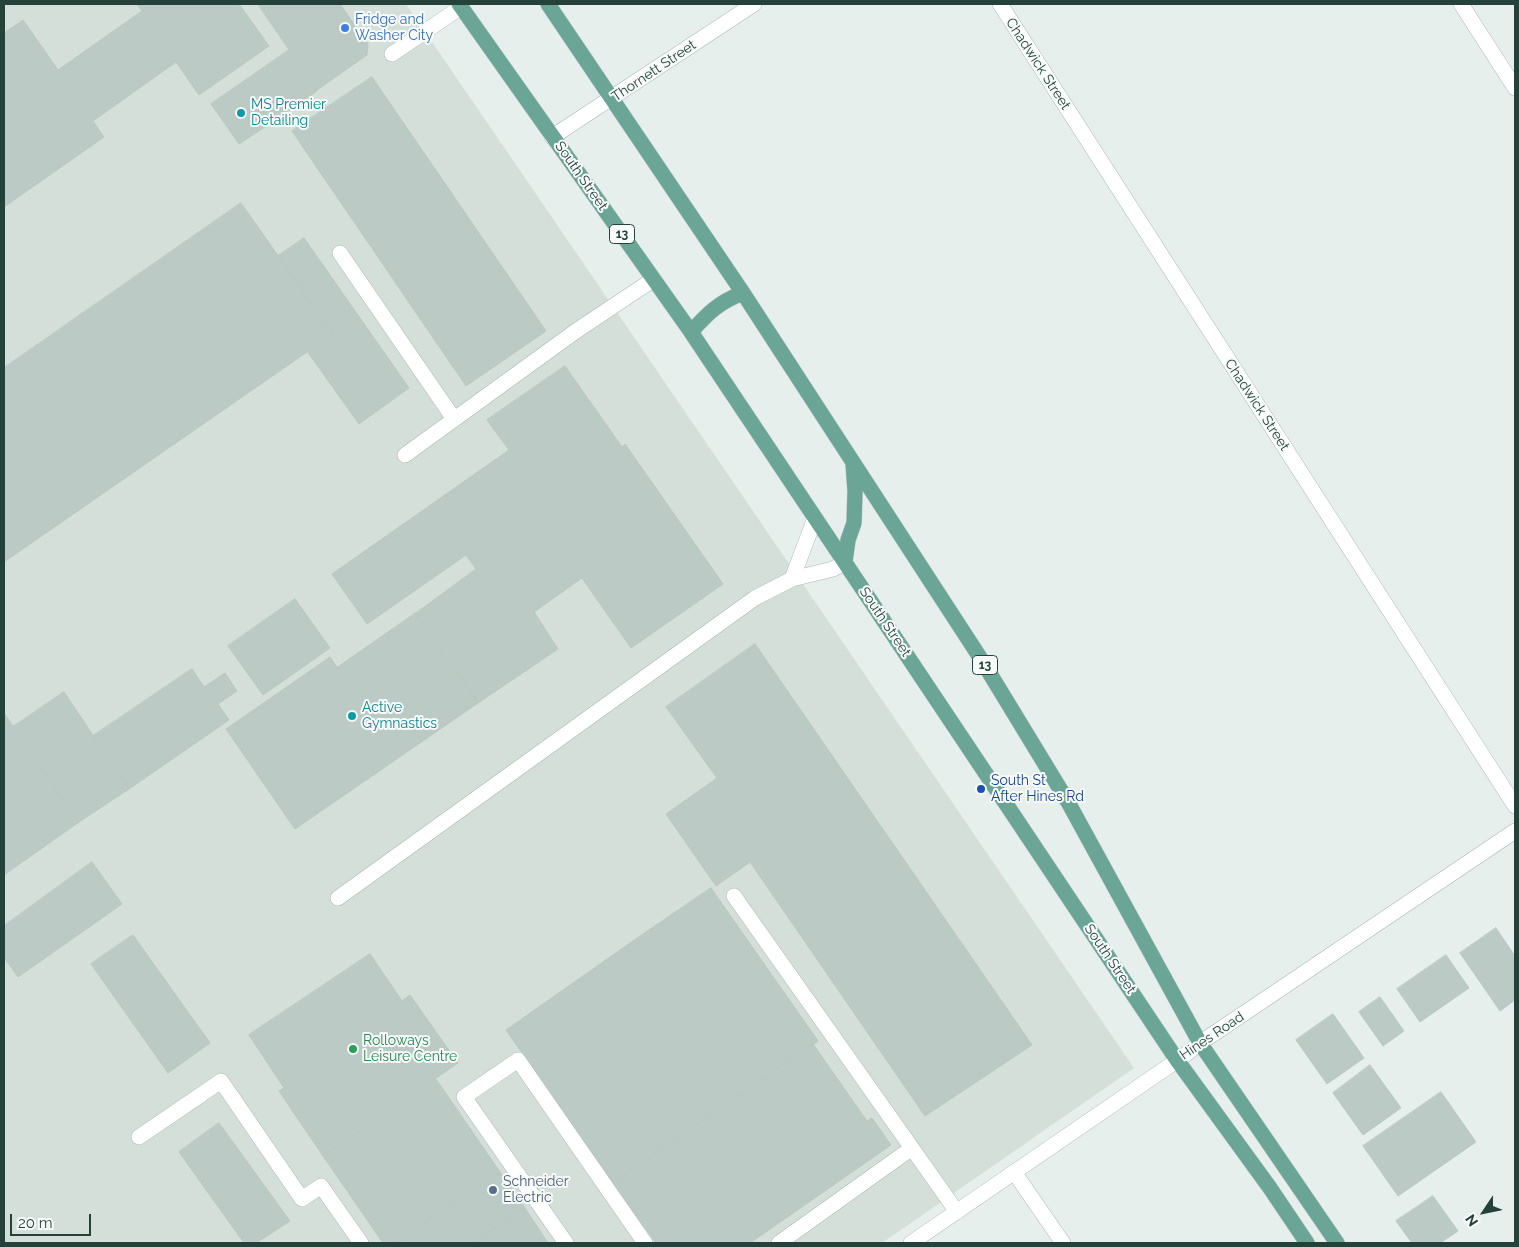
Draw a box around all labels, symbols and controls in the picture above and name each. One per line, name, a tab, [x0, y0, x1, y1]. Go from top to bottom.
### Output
place label: Fridge and Washer City	[355, 12, 433, 44]
street label: Chadwick Street	[1002, 15, 1074, 113]
marker: Fridge and Washer City	[339, 22, 351, 34]
street label: Thornett Street	[609, 37, 699, 105]
place label: MS Premier Detailing	[251, 97, 326, 130]
marker: MS Premier Detailing	[235, 107, 247, 119]
street label: South Street	[551, 138, 611, 214]
road number: 13	[610, 224, 634, 243]
street label: Chadwick Street	[1221, 356, 1293, 454]
street label: South Street	[856, 584, 914, 660]
road number: 13	[972, 656, 998, 674]
place label: Active Gymnastics	[362, 700, 437, 732]
marker: Active Gymnastics	[346, 710, 358, 722]
place label: South St After Hines Rd	[991, 773, 1084, 806]
marker: South St After Hines Rd	[975, 783, 987, 795]
street label: South Street	[1081, 921, 1139, 997]
street label: Hines Road	[1177, 1008, 1247, 1064]
place label: Rolloways Leisure Centre	[363, 1033, 457, 1066]
marker: Rolloways Leisure Centre	[347, 1043, 359, 1055]
place label: Schneider Electric	[503, 1174, 569, 1206]
marker: Schneider Electric	[487, 1184, 499, 1196]
north arrow	[1459, 1187, 1509, 1237]
scale bar	[12, 1204, 94, 1236]
text: N	[1462, 1211, 1481, 1229]
text: 20 m	[18, 1214, 53, 1232]

